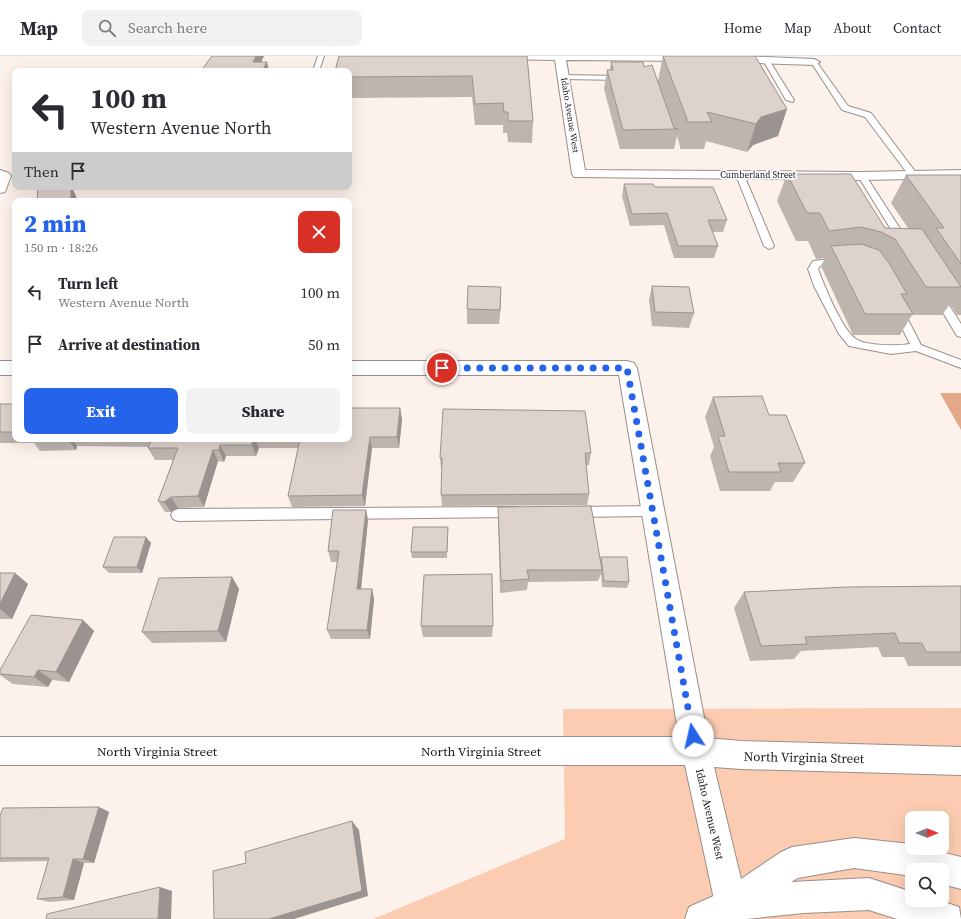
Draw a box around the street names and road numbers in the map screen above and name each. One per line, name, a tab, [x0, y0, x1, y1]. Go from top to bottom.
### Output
street label: Idaho Avenue West	[558, 77, 582, 154]
street label: Cumberland Street	[720, 169, 796, 181]
street label: North Virginia Street	[97, 743, 218, 760]
street label: North Virginia Street	[421, 743, 542, 760]
street label: North Virginia Street	[744, 748, 865, 767]
street label: Idaho Avenue West	[692, 767, 727, 861]

